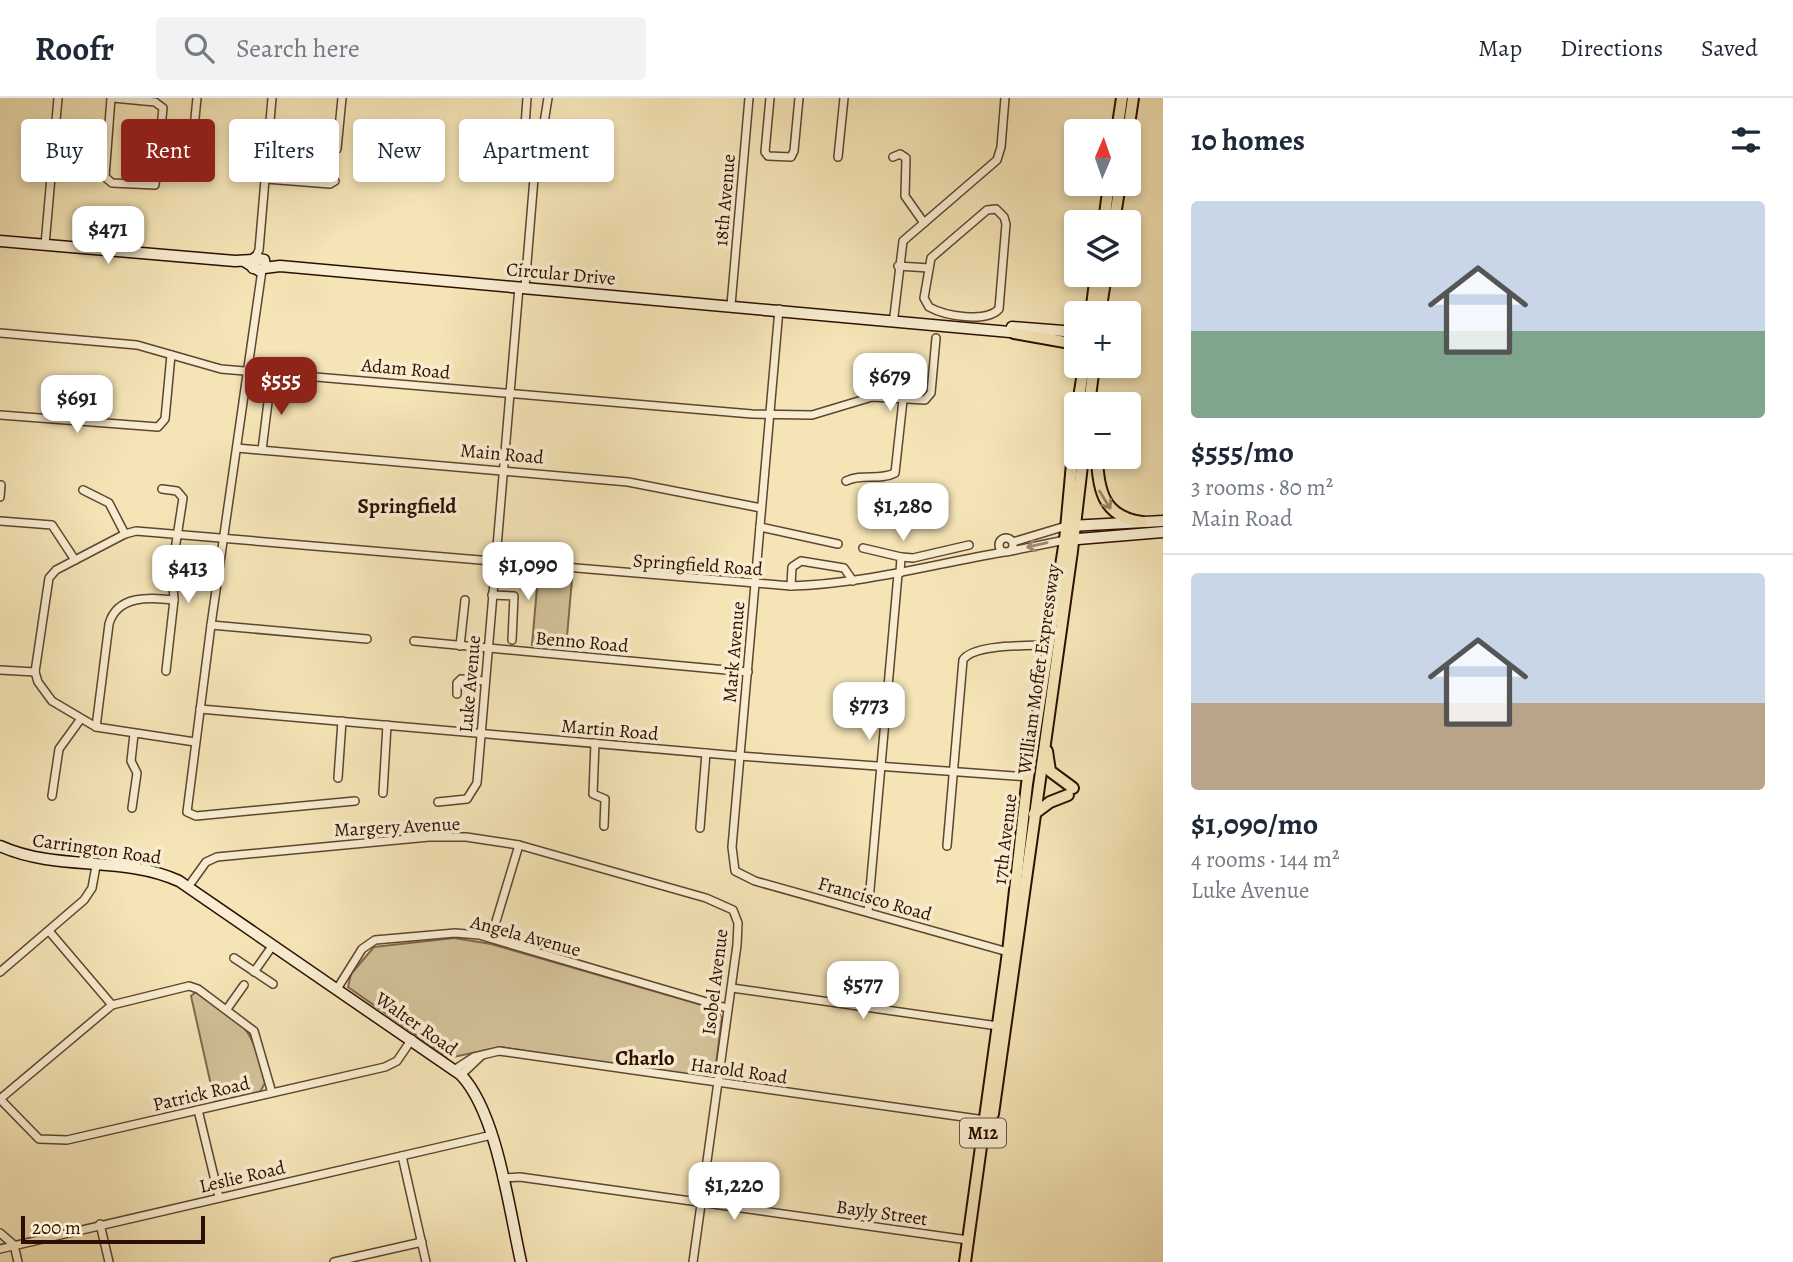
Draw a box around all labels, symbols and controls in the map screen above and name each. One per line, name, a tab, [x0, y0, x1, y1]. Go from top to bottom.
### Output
search box	[156, 17, 646, 80]
text: Roofr	[35, 26, 114, 71]
icon: search	[180, 29, 218, 67]
text: Search here	[236, 31, 360, 66]
text: Map	[1478, 32, 1522, 64]
text: Directions	[1560, 32, 1663, 64]
text: Saved	[1701, 32, 1758, 64]
chip: Buy	[21, 119, 107, 182]
chip: Rent	[121, 119, 215, 182]
chip: Filters	[229, 119, 339, 182]
chip: New	[353, 119, 445, 182]
chip: Apartment	[459, 119, 614, 182]
north arrow	[1064, 119, 1141, 196]
map controls	[1064, 119, 1141, 469]
text: 10 homes	[1191, 120, 1305, 160]
icon: filters	[1727, 121, 1765, 159]
street label: 18th Avenue	[708, 153, 742, 247]
pin: $471	[67, 206, 149, 266]
button: layers	[1064, 210, 1141, 287]
text: $471	[88, 213, 128, 244]
icon: home	[1415, 247, 1541, 373]
street label: Circular Drive	[505, 256, 617, 292]
button: +	[1064, 301, 1141, 378]
street label: Adam Road	[359, 352, 452, 386]
pin: $679	[849, 354, 931, 413]
pin: $555	[240, 358, 322, 417]
text: $679	[869, 360, 911, 391]
text: $555	[261, 364, 301, 395]
pin: $691	[36, 376, 118, 435]
text: $691	[57, 382, 97, 413]
button: −	[1064, 392, 1141, 469]
text: $555/mo	[1191, 432, 1294, 472]
street label: Main Road	[459, 437, 546, 471]
text: 3 rooms · 80 m²	[1191, 472, 1333, 503]
pin: $1,280	[846, 484, 960, 543]
text: $1,280	[874, 490, 932, 521]
one-way arrow	[1098, 490, 1113, 509]
district label: Springfield	[357, 492, 457, 520]
text: Main Road	[1191, 503, 1293, 534]
one-way arrow	[1026, 538, 1049, 552]
pin: $1,090	[471, 542, 585, 602]
pin: $413	[147, 546, 229, 605]
street label: Springfield Road	[632, 547, 765, 583]
text: $1,090	[499, 549, 557, 580]
text: $413	[168, 552, 208, 583]
street label: William Moffet Expressway	[1011, 562, 1067, 777]
street label: Mark Avenue	[717, 600, 751, 704]
icon: home	[1415, 619, 1541, 745]
street label: Benno Road	[534, 625, 630, 659]
street label: Luke Avenue	[453, 634, 487, 734]
pin: $773	[828, 682, 910, 742]
text: $773	[849, 689, 889, 720]
street label: Martin Road	[560, 713, 660, 747]
street label: 17th Avenue	[987, 792, 1023, 886]
text: $1,090/mo	[1191, 804, 1318, 844]
street label: Margery Avenue	[333, 811, 461, 843]
street label: Carrington Road	[31, 827, 164, 871]
text: 4 rooms · 144 m²	[1191, 844, 1339, 875]
street label: Francisco Road	[815, 870, 935, 928]
text: Luke Avenue	[1191, 875, 1309, 906]
street label: Angela Avenue	[467, 909, 584, 963]
street label: Isobel Avenue	[696, 928, 734, 1037]
pin: $577	[822, 962, 904, 1021]
text: $577	[843, 968, 883, 999]
street label: Walter Road	[369, 985, 463, 1062]
district label: Charlo	[615, 1044, 675, 1072]
street label: Harold Road	[689, 1051, 790, 1091]
street label: Patrick Road	[150, 1070, 253, 1118]
road number: M12	[960, 1118, 1006, 1148]
street label: Leslie Road	[197, 1154, 289, 1199]
pin: $1,220	[677, 1162, 791, 1222]
text: $1,220	[705, 1169, 763, 1200]
street label: Bayly Street	[835, 1194, 929, 1232]
scale bar	[21, 1213, 205, 1245]
text: 200 m	[32, 1215, 81, 1241]

